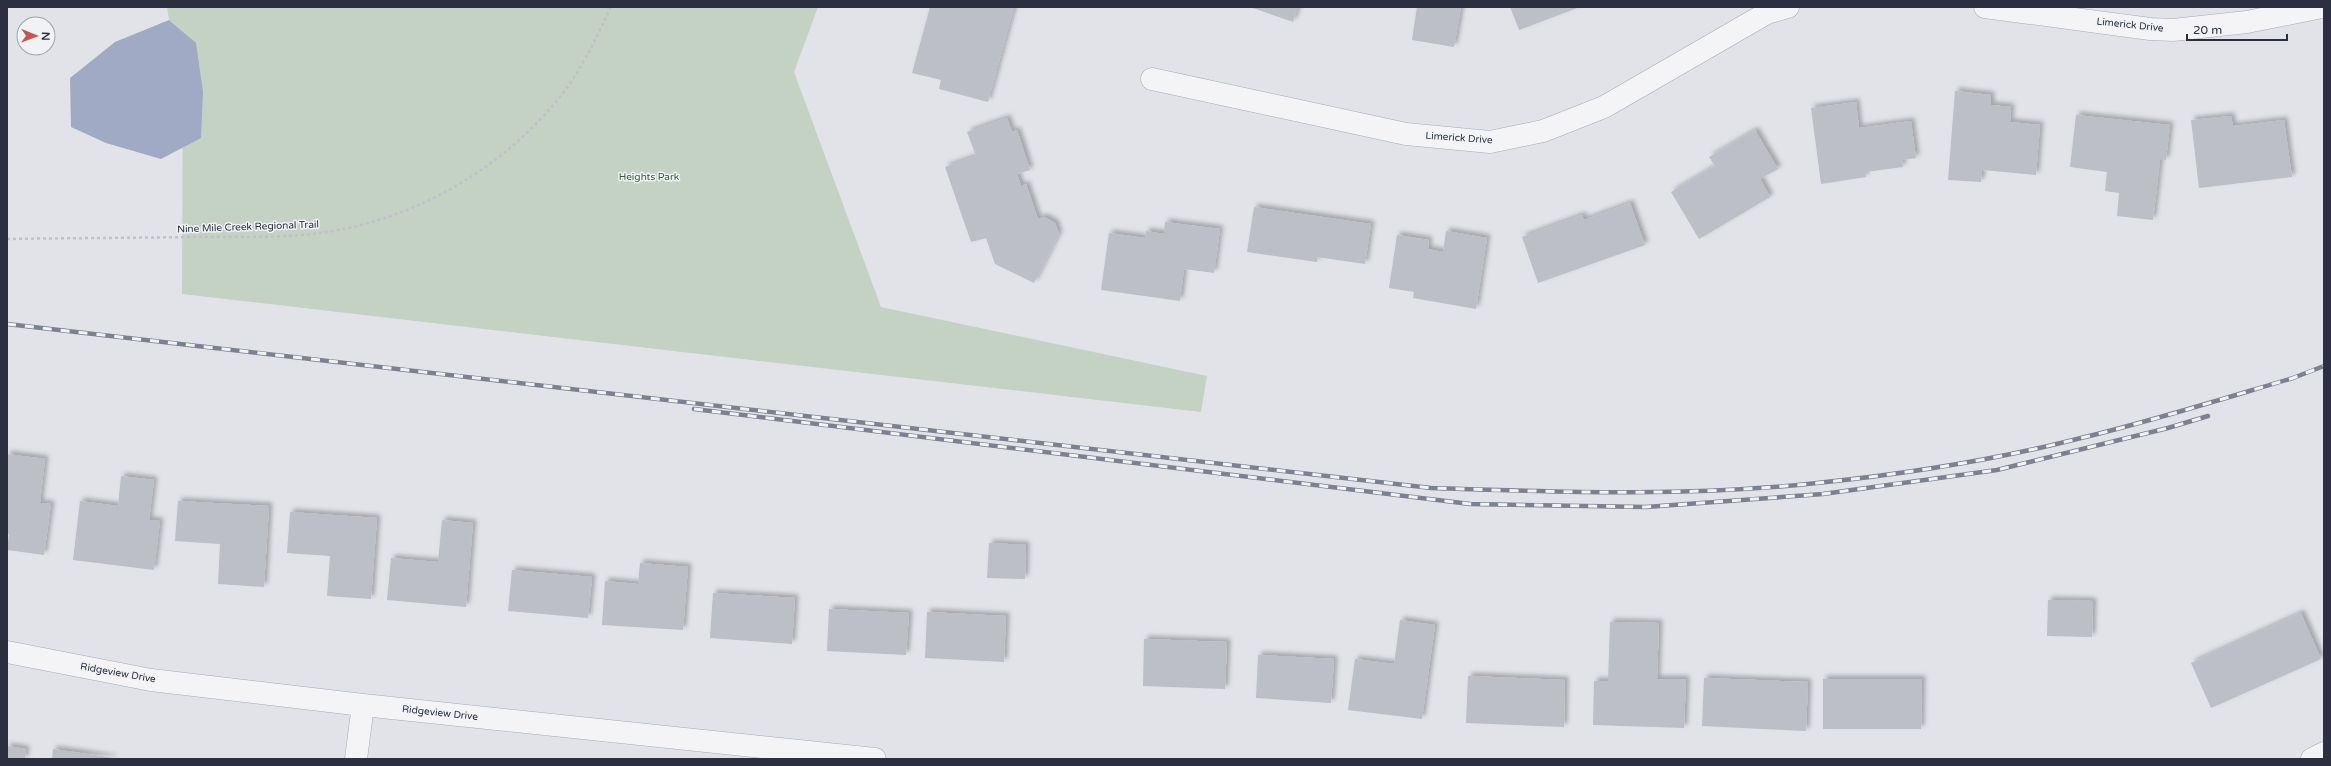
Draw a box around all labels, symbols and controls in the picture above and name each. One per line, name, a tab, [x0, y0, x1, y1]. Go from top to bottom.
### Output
north arrow	[16, 16, 56, 56]
street label: Limerick Drive	[2096, 16, 2164, 35]
scale bar	[2187, 16, 2287, 42]
text: 20 m	[2193, 23, 2222, 37]
text: N	[39, 32, 52, 41]
street label: Limerick Drive	[1425, 130, 1493, 146]
park label: Heights Park	[619, 171, 680, 183]
street label: Nine Mile Creek Regional Trail	[177, 219, 319, 235]
street label: Ridgeview Drive	[79, 660, 157, 686]
street label: Ridgeview Drive	[401, 703, 479, 723]

